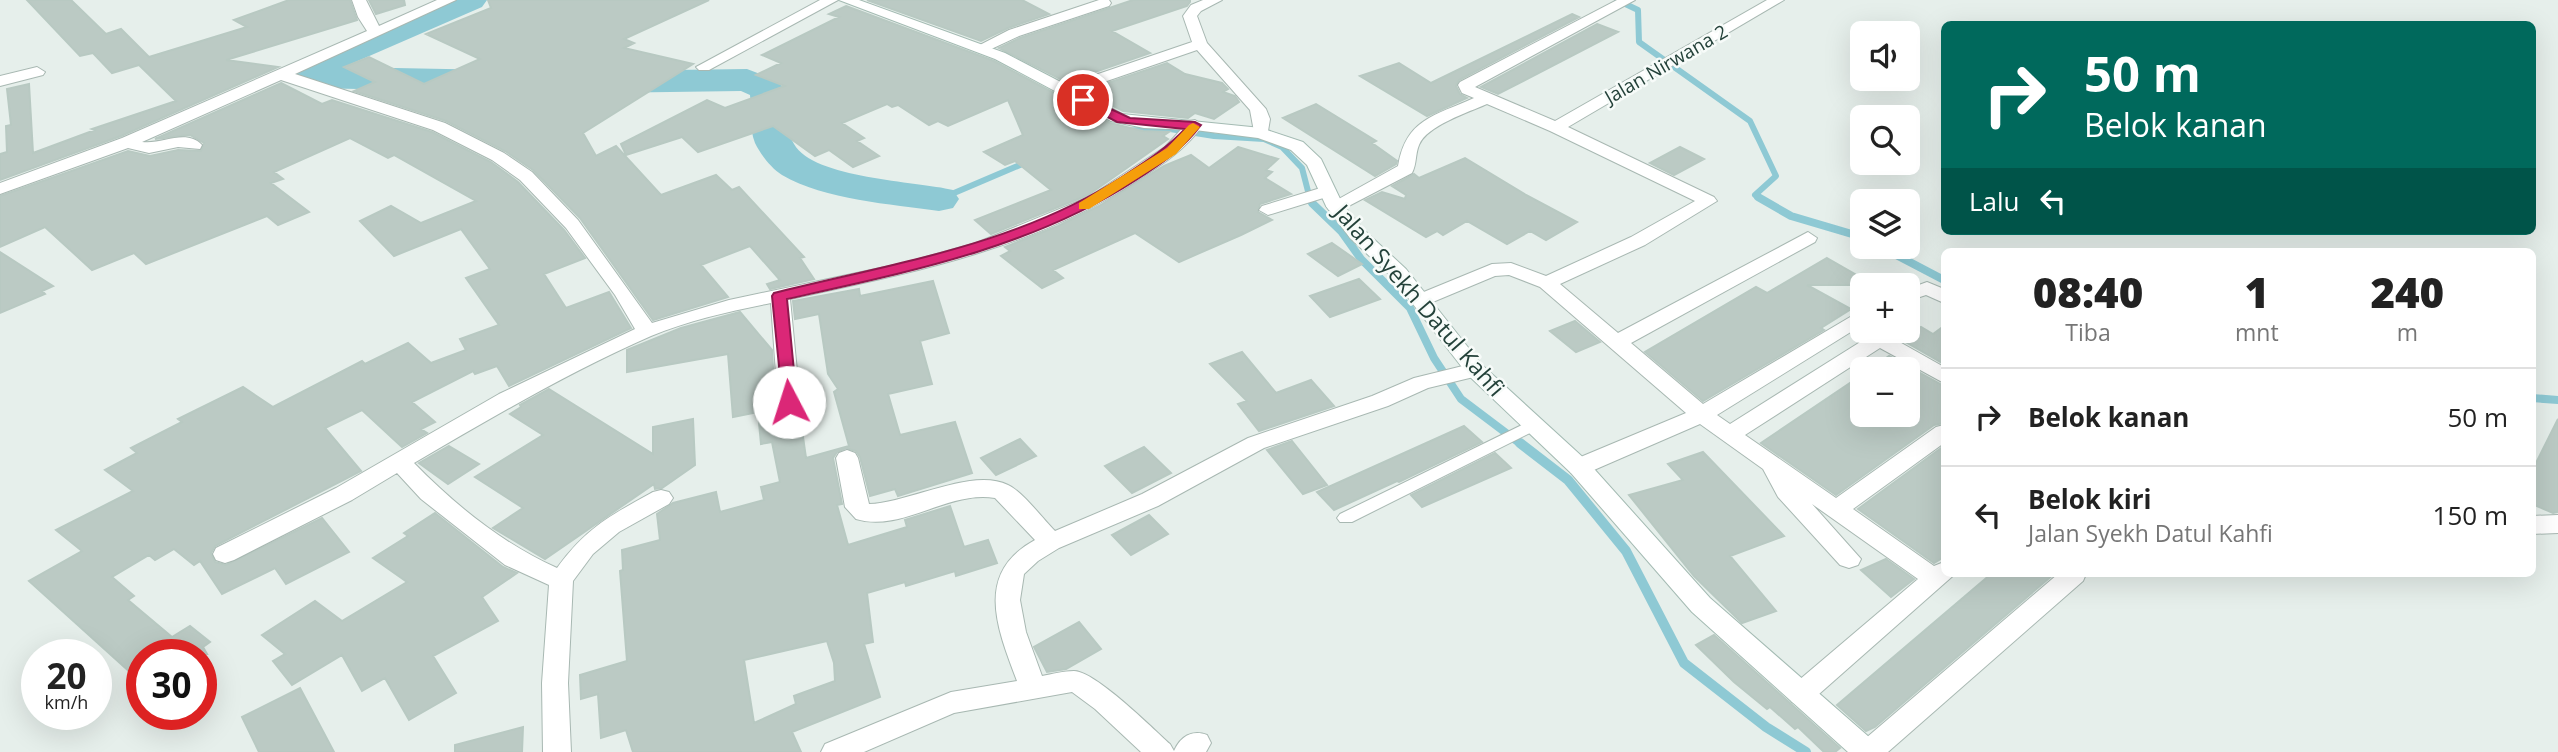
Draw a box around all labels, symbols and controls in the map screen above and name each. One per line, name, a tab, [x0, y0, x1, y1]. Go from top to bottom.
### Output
street label: Jalan Nirwana 2	[1598, 18, 1732, 111]
map controls	[1850, 21, 1920, 427]
button: sound	[1850, 21, 1920, 91]
text: 50 m	[2084, 40, 2201, 106]
icon: right	[1969, 49, 2060, 140]
pin	[1053, 70, 1113, 130]
icon: arrive	[1064, 81, 1102, 119]
text: Belok kanan	[2084, 103, 2267, 146]
button: search	[1850, 105, 1920, 175]
icon: left	[2034, 182, 2072, 220]
text: Lalu	[1969, 183, 2020, 219]
button: layers	[1850, 189, 1920, 259]
street label: Jalan Syekh Datul Kahfi	[1326, 196, 1512, 403]
text: 08:40	[2033, 263, 2143, 320]
text: 1	[2245, 263, 2269, 320]
text: 240	[2370, 263, 2444, 320]
button: +	[1850, 273, 1920, 343]
text: Tiba	[2065, 316, 2111, 348]
text: mnt	[2235, 316, 2279, 348]
text: m	[2397, 316, 2418, 348]
button: −	[1850, 357, 1920, 427]
position arrow	[752, 365, 826, 439]
icon: right	[1969, 398, 2007, 436]
text: Belok kanan	[2028, 399, 2189, 435]
text: 50 m	[2447, 399, 2508, 435]
text: Belok kiri	[2028, 481, 2152, 517]
icon: left	[1969, 496, 2007, 534]
text: 150 m	[2433, 497, 2508, 533]
text: Jalan Syekh Datul Kahfi	[2028, 517, 2273, 549]
speed limit sign: 30	[126, 639, 217, 730]
text: 20	[46, 652, 87, 699]
text: km/h	[45, 690, 88, 714]

